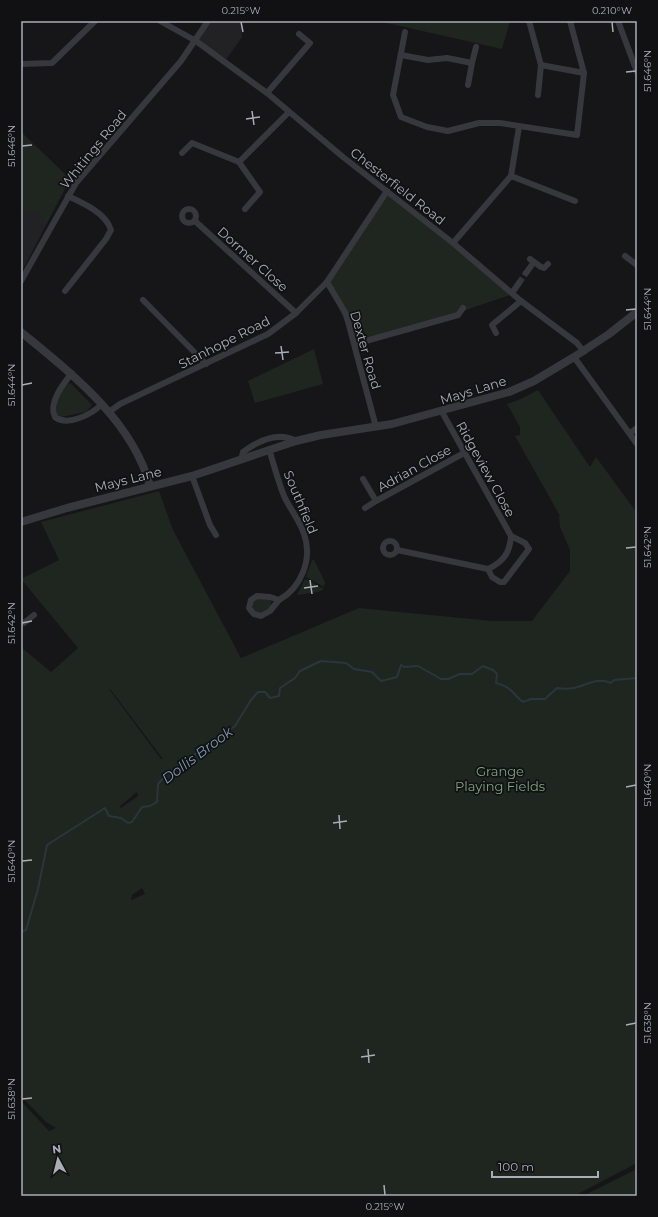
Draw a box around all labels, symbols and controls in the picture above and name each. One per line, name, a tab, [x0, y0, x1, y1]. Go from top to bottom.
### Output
text: 0.215°W	[221, 4, 261, 17]
text: 0.210°W	[592, 4, 632, 17]
text: 51.646°N	[641, 50, 654, 92]
street label: Whitings Road	[56, 106, 130, 192]
text: 51.646°N	[5, 125, 18, 167]
street label: Chesterfield Road	[347, 144, 449, 228]
street label: Dormer Close	[214, 223, 292, 295]
text: 51.644°N	[641, 288, 654, 330]
street label: Dexter Road	[347, 309, 385, 391]
street label: Stanhope Road	[176, 312, 272, 372]
text: 51.644°N	[5, 364, 18, 406]
street label: Mays Lane	[438, 372, 508, 408]
street label: Ridgeview Close	[453, 419, 519, 520]
street label: Adrian Close	[374, 441, 454, 495]
street label: Mays Lane	[93, 463, 163, 495]
street label: Southfield	[281, 468, 321, 536]
text: 51.642°N	[641, 526, 654, 568]
text: 51.642°N	[5, 602, 18, 644]
water label: Dollis Brook	[158, 722, 237, 787]
park label: Grange Playing Fields	[455, 763, 545, 794]
text: 51.640°N	[641, 764, 654, 806]
text: 51.640°N	[5, 840, 18, 882]
text: 51.638°N	[641, 1002, 654, 1044]
text: 51.638°N	[5, 1078, 18, 1120]
north arrow	[38, 1139, 78, 1179]
text: N	[52, 1142, 62, 1157]
scale bar	[492, 1153, 598, 1179]
text: 100 m	[498, 1159, 534, 1174]
text: 0.215°W	[365, 1200, 405, 1213]

